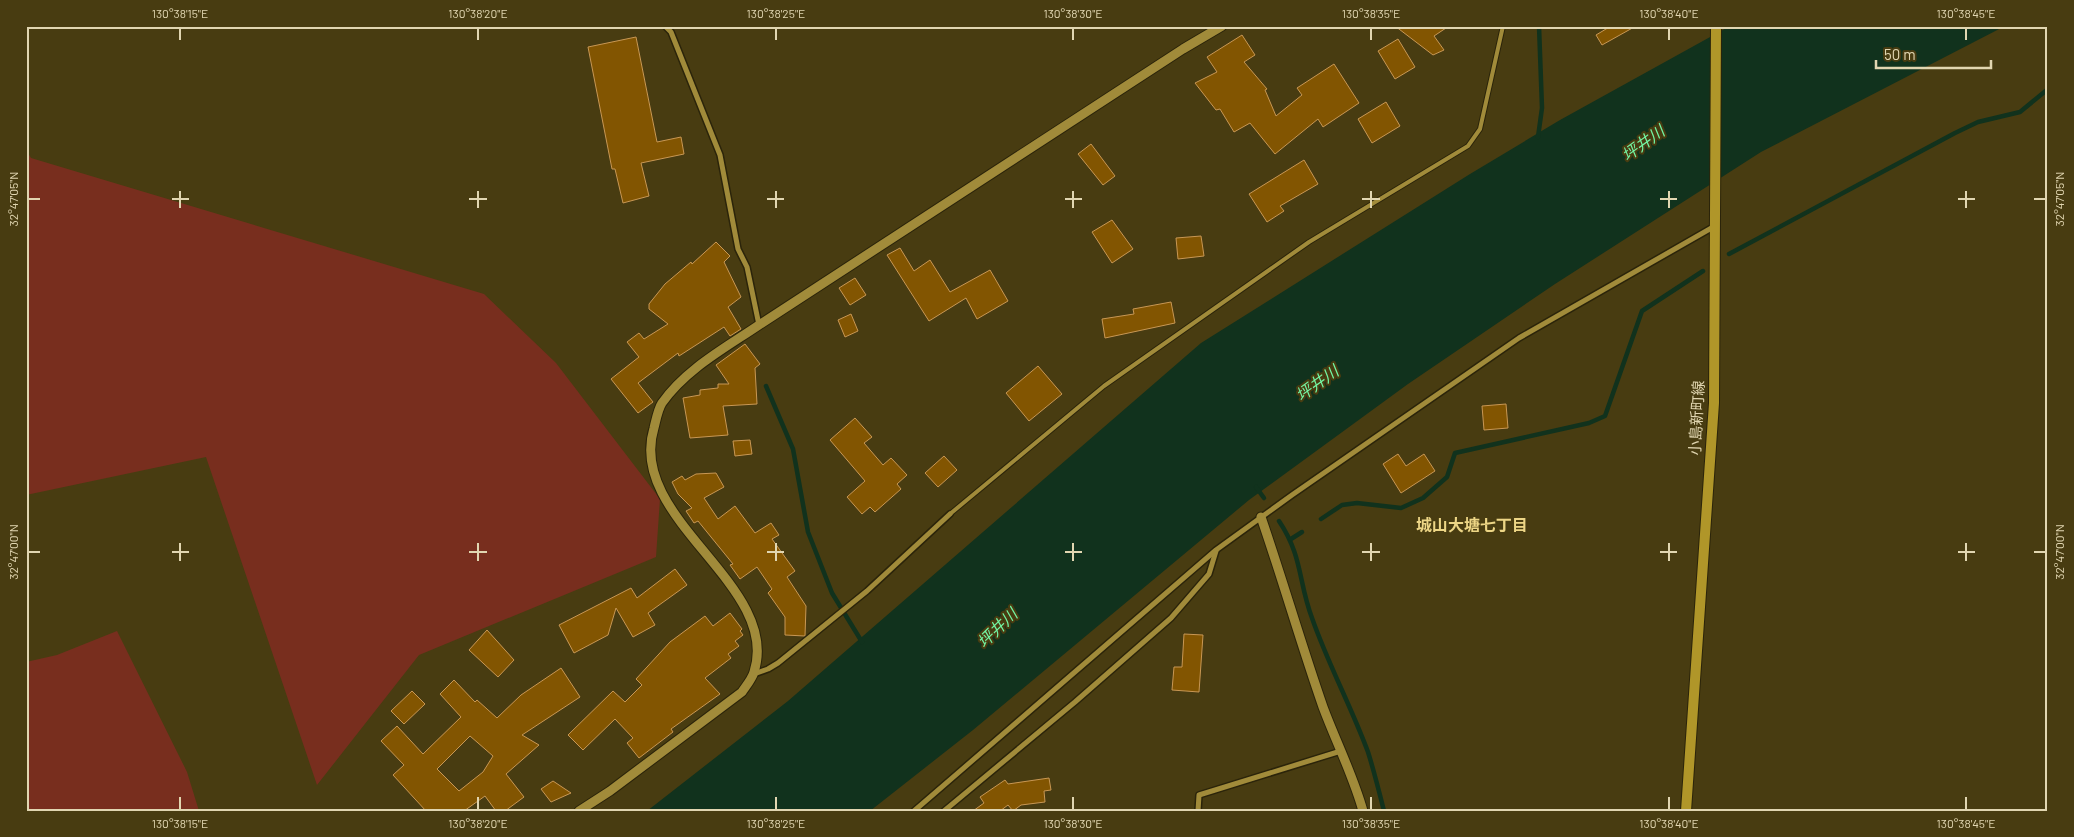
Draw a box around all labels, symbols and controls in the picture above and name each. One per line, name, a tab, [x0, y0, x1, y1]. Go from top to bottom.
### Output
text: 130°38'15"E	[152, 6, 208, 20]
text: 130°38'20"E	[448, 6, 508, 20]
text: 130°38'25"E	[747, 6, 805, 20]
text: 130°38'30"E	[1043, 6, 1103, 20]
text: 130°38'35"E	[1342, 6, 1400, 20]
text: 130°38'40"E	[1639, 6, 1699, 20]
text: 130°38'45"E	[1937, 6, 1995, 20]
scale bar	[1876, 38, 1992, 70]
text: 50 m	[1884, 45, 1916, 63]
water label: 坪井川	[1618, 120, 1669, 164]
text: 32°47'05"N	[6, 172, 20, 226]
text: 32°47'05"N	[2052, 172, 2066, 226]
water label: 坪井川	[1292, 360, 1343, 404]
street label: 小島新町線	[1685, 380, 1707, 456]
district label: 城山大塘七丁目	[1416, 515, 1528, 534]
text: 32°47'00"N	[6, 524, 20, 580]
text: 32°47'00"N	[2052, 524, 2066, 580]
water label: 坪井川	[973, 603, 1022, 651]
text: 130°38'15"E	[152, 816, 208, 830]
text: 130°38'20"E	[448, 816, 508, 830]
text: 130°38'25"E	[747, 816, 805, 830]
text: 130°38'30"E	[1043, 816, 1103, 830]
text: 130°38'35"E	[1342, 816, 1400, 830]
text: 130°38'40"E	[1639, 816, 1699, 830]
text: 130°38'45"E	[1937, 816, 1995, 830]

